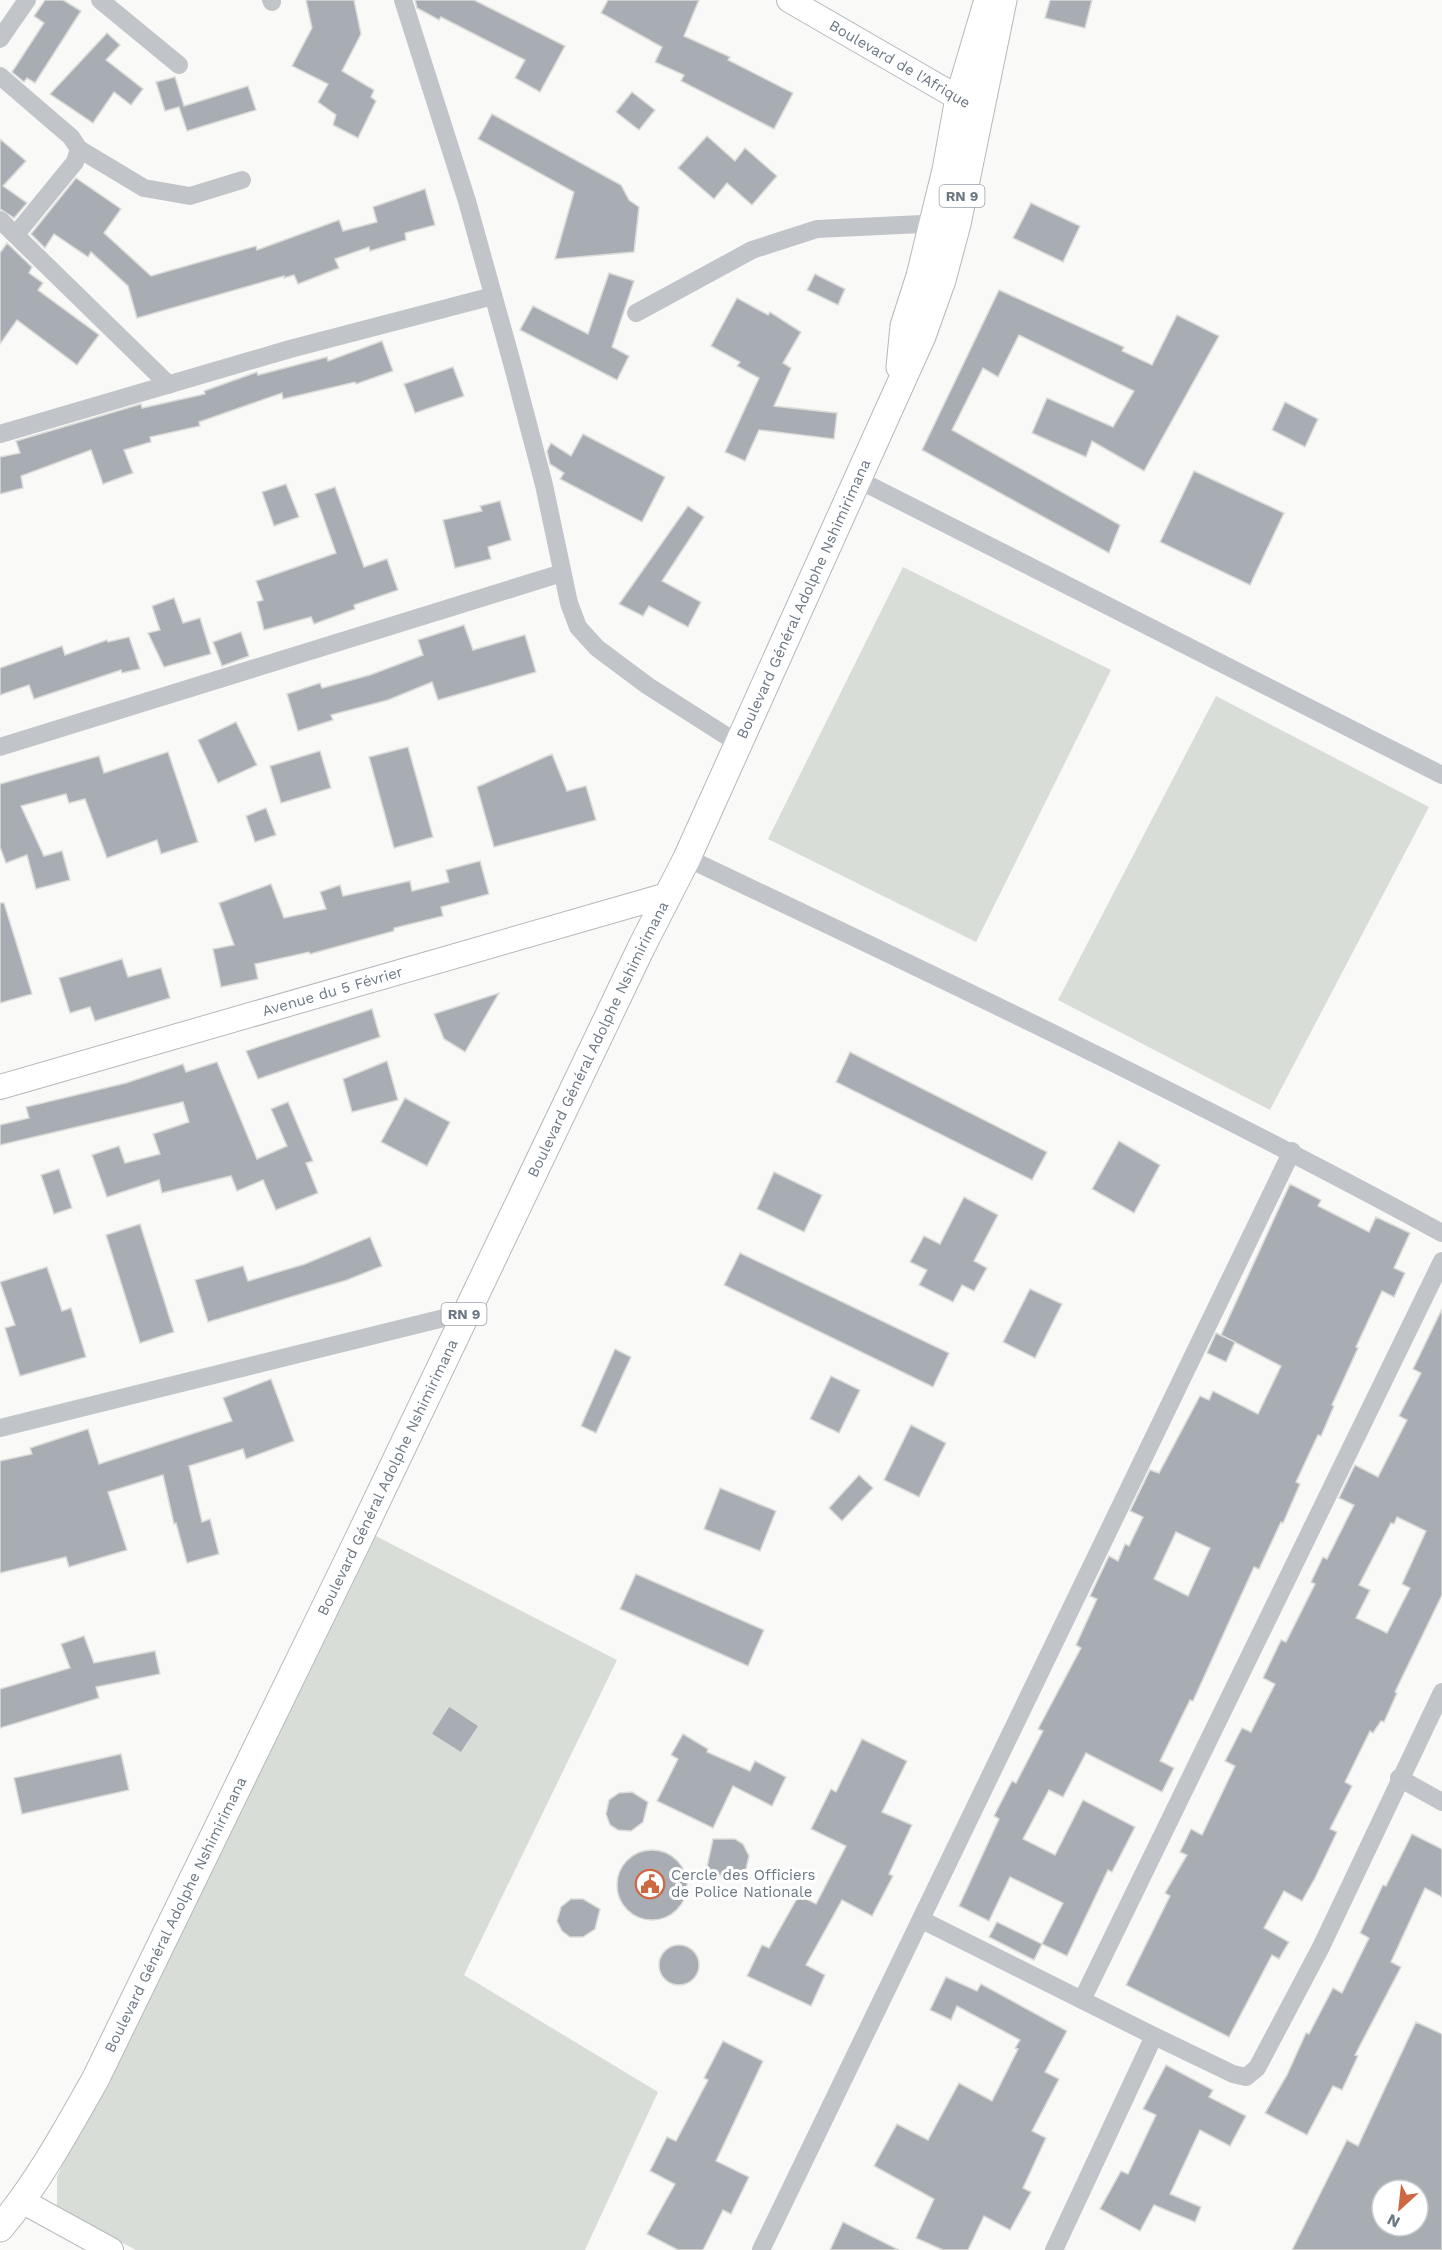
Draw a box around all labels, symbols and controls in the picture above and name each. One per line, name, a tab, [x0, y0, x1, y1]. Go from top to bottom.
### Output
street label: Boulevard de l'Afrique	[826, 16, 974, 112]
road number: RN 9	[940, 185, 984, 207]
street label: Boulevard Général Adolphe Nshimirimana	[733, 456, 874, 742]
street label: Boulevard Général Adolphe Nshimirimana	[524, 898, 673, 1180]
street label: Avenue du 5 Février	[260, 963, 405, 1020]
road number: RN 9	[442, 1303, 486, 1325]
street label: Boulevard Général Adolphe Nshimirimana	[314, 1336, 462, 1619]
street label: Boulevard Général Adolphe Nshimirimana	[101, 1773, 250, 2056]
place label: Cercle des Officiers de Police Nationale	[671, 1866, 816, 1901]
public building icon: Cercle des Officiers de Police Nationale	[634, 1868, 666, 1900]
north arrow	[1370, 2178, 1430, 2238]
text: N	[1384, 2210, 1403, 2232]

